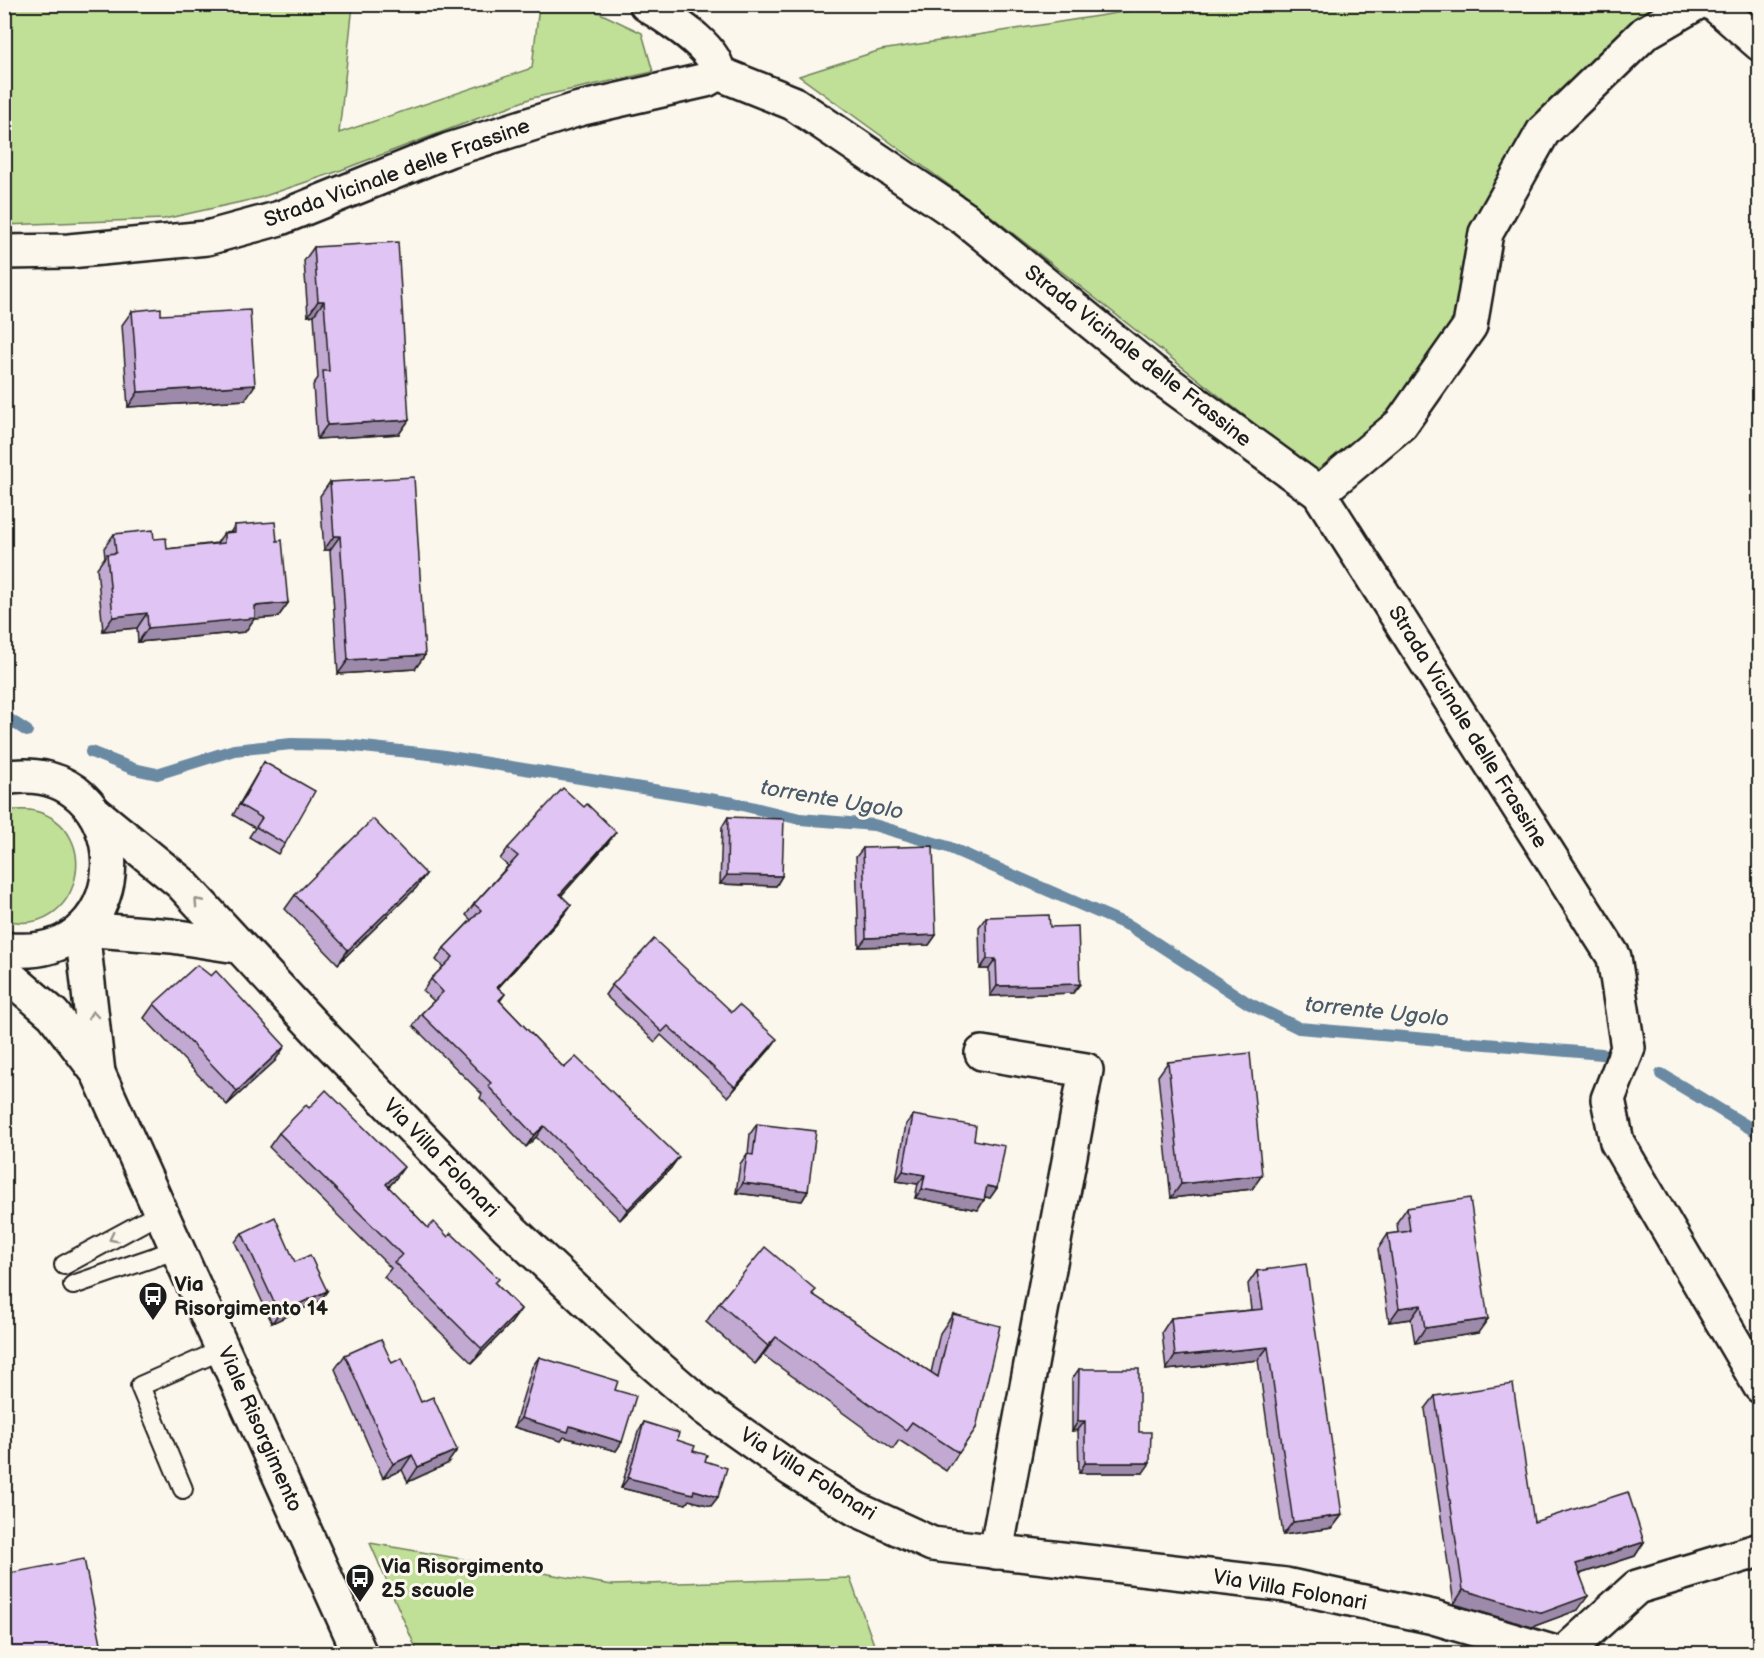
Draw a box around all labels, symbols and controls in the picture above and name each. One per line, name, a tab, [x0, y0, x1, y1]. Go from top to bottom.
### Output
street label: Strada Vicinale delle Frassine	[261, 113, 533, 233]
street label: Strada Vicinale delle Frassine	[1020, 260, 1256, 452]
street label: Strada Vicinale delle Frassine	[1383, 601, 1553, 853]
water label: torrente Ugolo	[758, 774, 906, 826]
one-way arrow	[194, 898, 205, 909]
water label: torrente Ugolo	[1304, 991, 1450, 1033]
one-way arrow	[87, 1011, 100, 1020]
street label: Via Villa Folonari	[378, 1093, 504, 1223]
one-way arrow	[108, 1231, 119, 1242]
place label: Via Risorgimento 14	[174, 1272, 329, 1321]
bus stop icon: Via Risorgimento 14	[137, 1280, 169, 1322]
street label: Viale Risorgimento	[212, 1343, 308, 1516]
street label: Via Villa Folonari	[735, 1422, 881, 1526]
place label: Via Risorgimento 25 scuole	[381, 1554, 544, 1603]
bus stop icon: Via Risorgimento 25 scuole	[344, 1562, 376, 1604]
street label: Via Villa Folonari	[1211, 1564, 1369, 1616]

